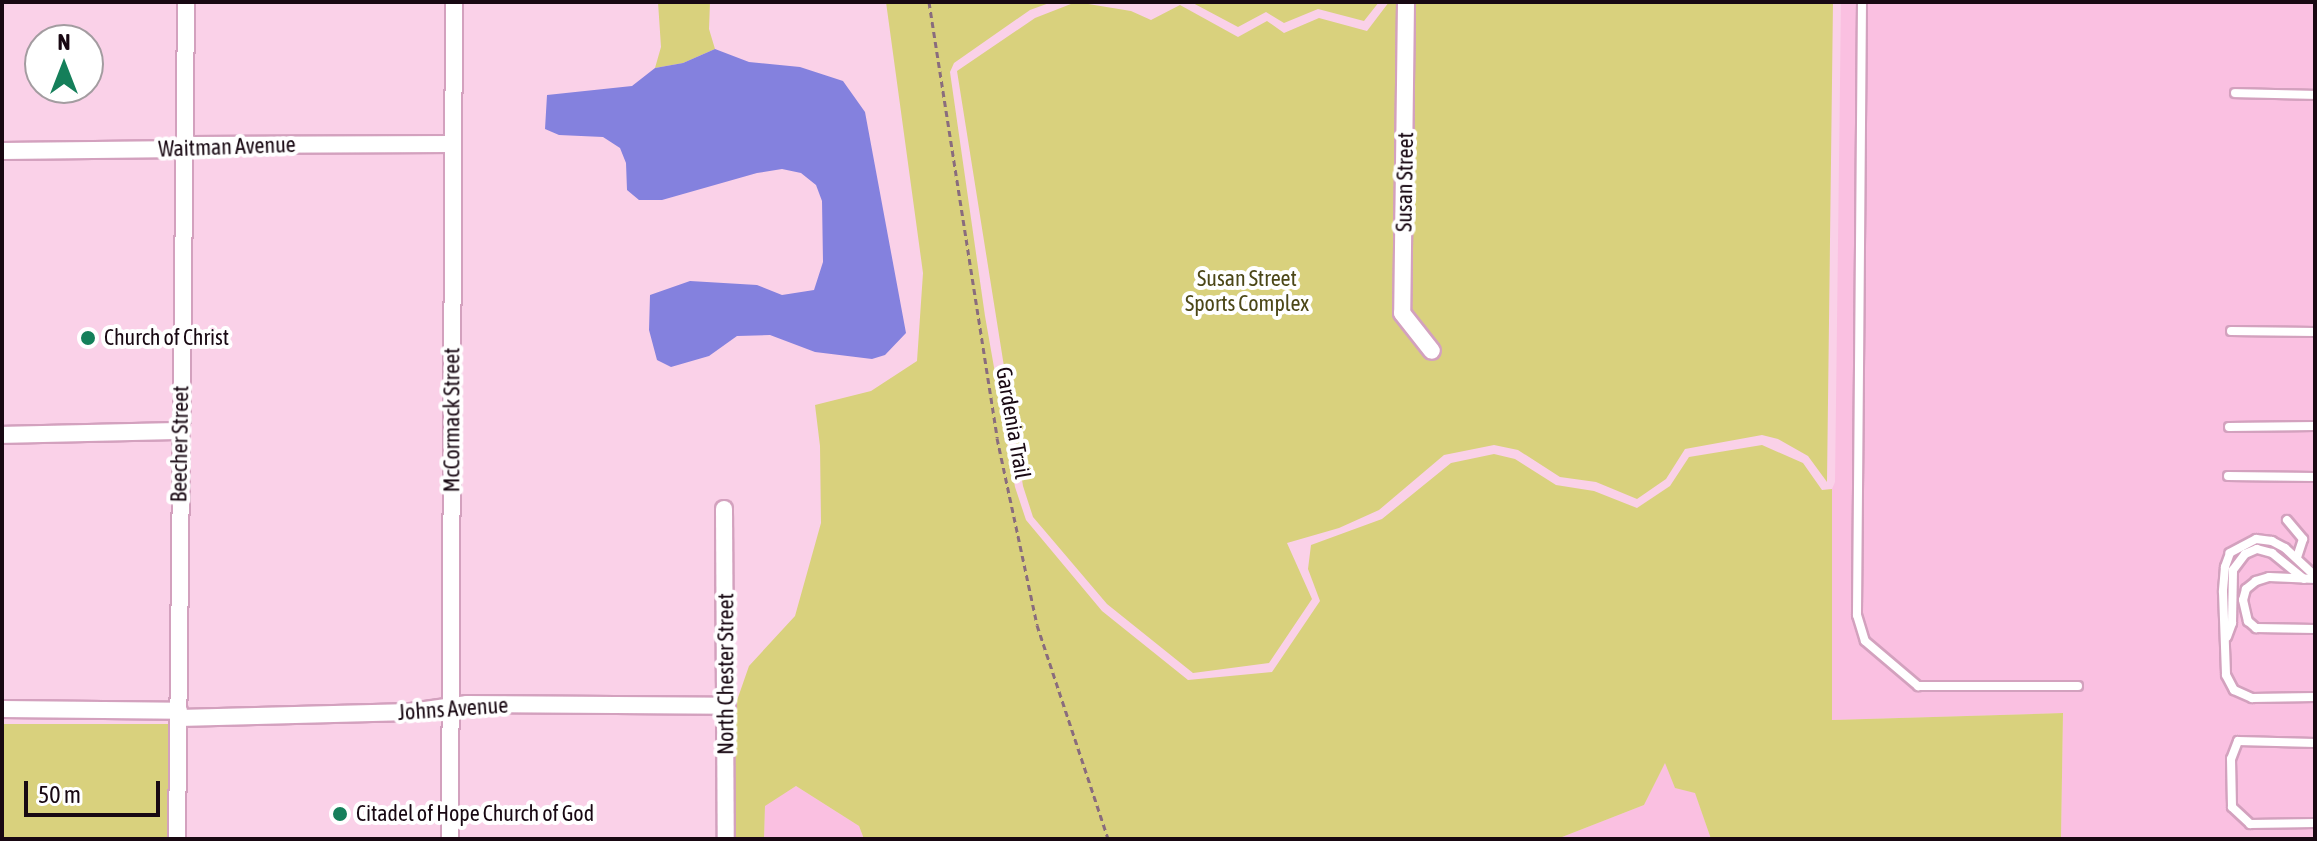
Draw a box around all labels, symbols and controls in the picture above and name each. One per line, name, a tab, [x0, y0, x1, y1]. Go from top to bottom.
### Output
north arrow	[24, 24, 104, 104]
text: N	[58, 29, 70, 55]
street label: Waitman Avenue	[158, 131, 296, 163]
street label: Susan Street	[1391, 132, 1419, 232]
park label: Susan Street Sports Complex	[1185, 265, 1309, 316]
place label: Church of Christ	[104, 325, 229, 351]
marker: Church of Christ	[79, 329, 97, 347]
street label: McCormack Street	[439, 348, 465, 492]
street label: Gardenia Trail	[990, 365, 1036, 481]
street label: Beecher Street	[166, 385, 194, 503]
street label: North Chester Street	[713, 593, 739, 755]
street label: Johns Avenue	[397, 692, 509, 726]
scale bar	[28, 765, 164, 815]
text: 50 m	[38, 781, 81, 808]
place label: Citadel of Hope Church of God	[356, 801, 594, 827]
marker: Citadel of Hope Church of God	[331, 805, 349, 823]

